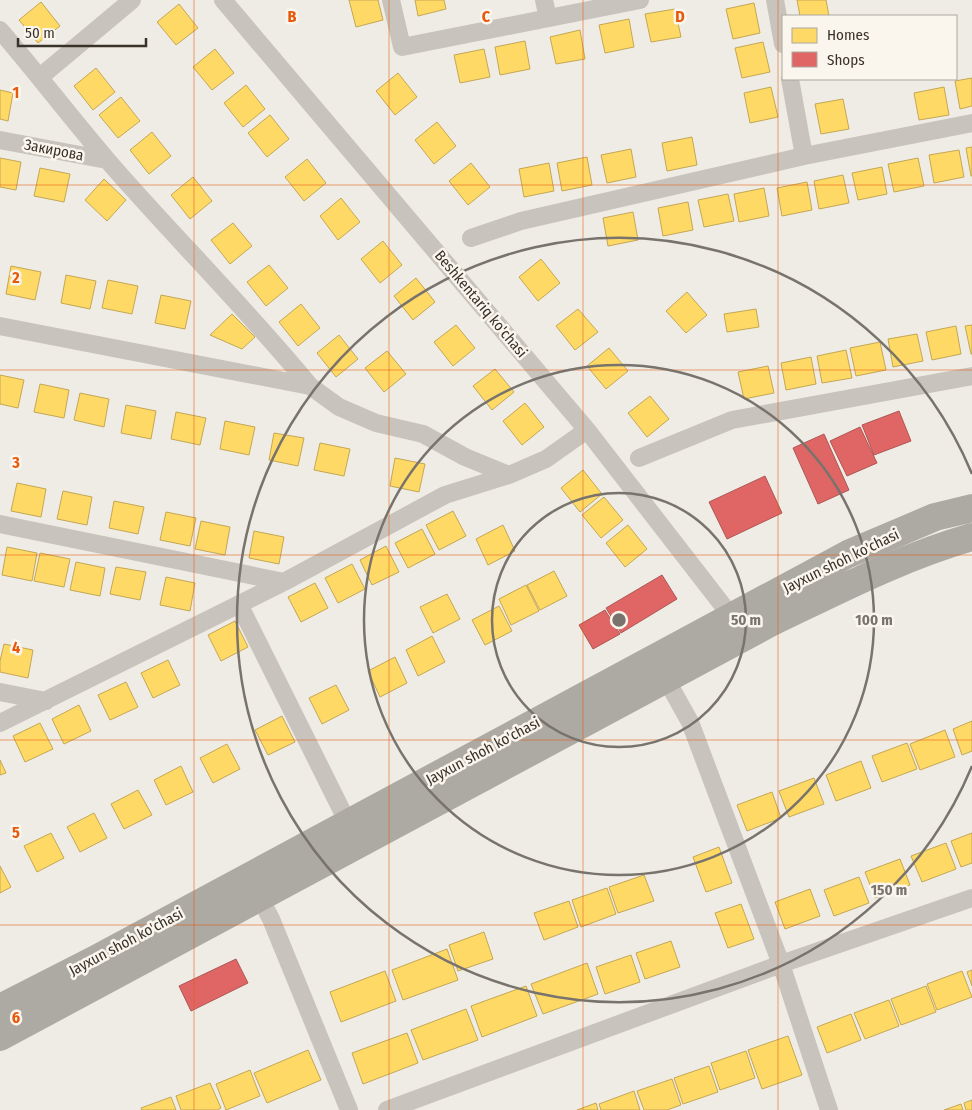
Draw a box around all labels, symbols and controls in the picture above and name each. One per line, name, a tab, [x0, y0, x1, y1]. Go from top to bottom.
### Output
text: B	[288, 7, 297, 26]
text: C	[482, 7, 491, 26]
text: D	[675, 7, 685, 26]
scale bar	[18, 15, 145, 47]
legend	[782, 15, 957, 80]
text: 50 m	[25, 24, 55, 42]
text: Homes	[827, 26, 869, 44]
text: Shops	[827, 51, 865, 69]
text: 1	[13, 83, 19, 102]
street label: Закирова	[23, 135, 85, 165]
street label: Beshkentariq ko'chasi	[431, 247, 531, 361]
text: 2	[11, 268, 20, 287]
text: 3	[11, 453, 20, 472]
street label: Jayxun shoh ko'chasi	[780, 525, 902, 597]
centre of rings	[610, 611, 628, 629]
text: 50 m	[731, 611, 761, 629]
text: 100 m	[855, 611, 893, 629]
text: 4	[12, 638, 20, 657]
street label: Jayxun shoh ko'chasi	[423, 713, 543, 789]
text: 5	[12, 823, 20, 842]
text: 150 m	[871, 881, 907, 899]
street label: Jayxun shoh ko'chasi	[66, 904, 186, 980]
text: 6	[12, 1008, 20, 1027]

